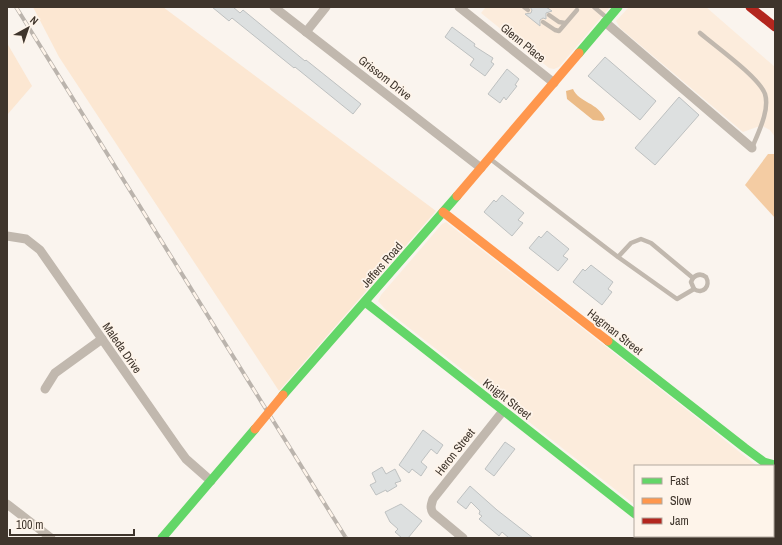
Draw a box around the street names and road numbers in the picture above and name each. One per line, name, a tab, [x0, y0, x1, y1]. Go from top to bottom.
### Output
street label: Glenn Place	[497, 20, 549, 66]
street label: Grissom Drive	[355, 52, 415, 104]
street label: Jeffers Road	[358, 239, 406, 291]
street label: Hagman Street	[584, 305, 646, 359]
street label: Maleda Drive	[99, 319, 145, 377]
street label: Knight Street	[479, 375, 535, 423]
street label: Heron Street	[432, 425, 479, 479]

